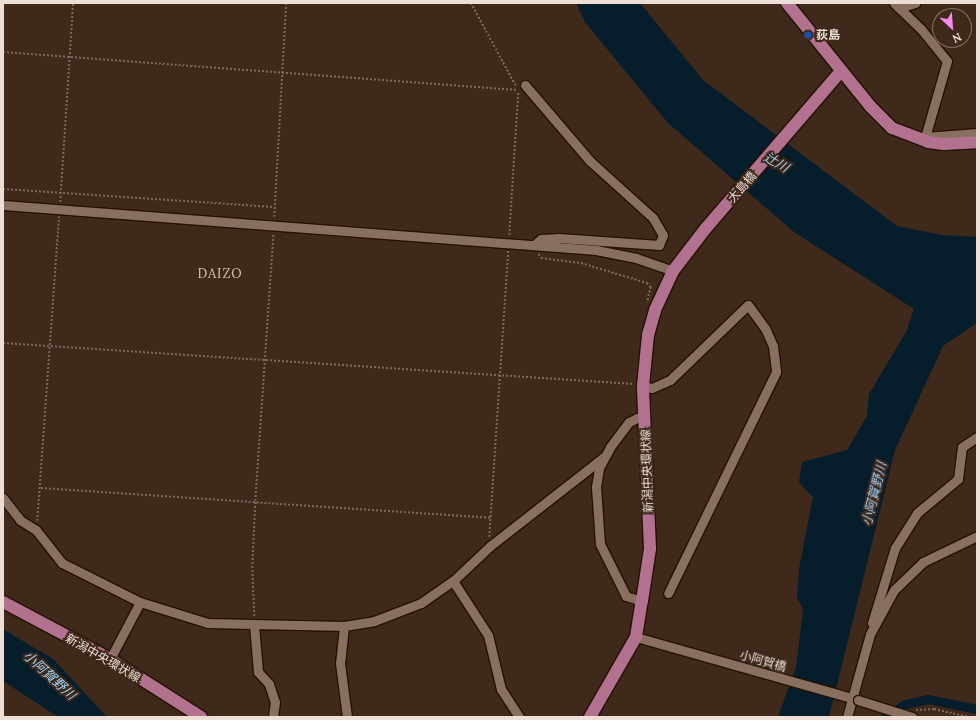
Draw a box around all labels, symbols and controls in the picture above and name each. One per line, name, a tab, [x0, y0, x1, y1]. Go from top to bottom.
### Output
north arrow	[932, 8, 972, 48]
place label: 荻島	[816, 28, 840, 42]
marker: 荻島	[803, 30, 813, 40]
text: N	[950, 30, 964, 46]
water label: 辻川	[761, 150, 791, 176]
street label: 大島橋	[725, 169, 759, 205]
district label: DAIZO	[197, 266, 243, 282]
street label: 新潟中央環状線	[638, 429, 656, 513]
water label: 小阿賀野川	[860, 461, 890, 527]
street label: 新潟中央環状線	[63, 631, 143, 685]
street label: 小阿賀橋	[738, 647, 788, 675]
water label: 小阿賀野川	[20, 648, 78, 704]

